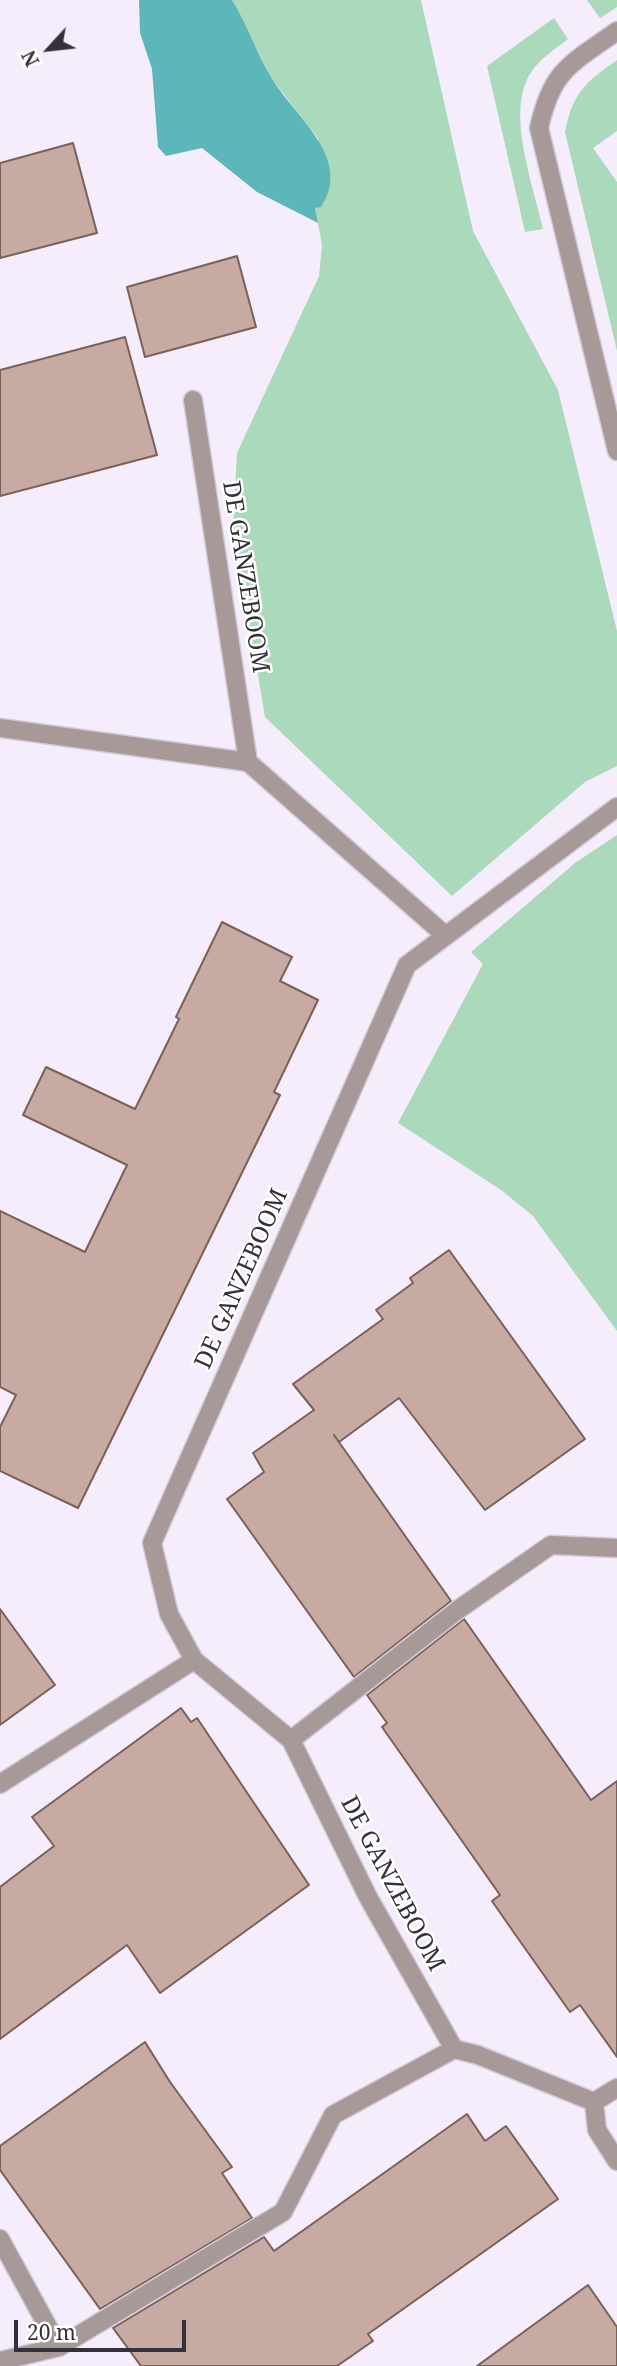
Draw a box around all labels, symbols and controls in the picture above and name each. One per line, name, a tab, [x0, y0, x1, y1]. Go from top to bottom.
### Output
north arrow	[14, 14, 84, 84]
text: N	[15, 46, 45, 71]
street label: DE GANZEBOOM	[216, 479, 274, 675]
street label: DE GANZEBOOM	[189, 1185, 295, 1373]
street label: DE GANZEBOOM	[334, 1792, 450, 1976]
scale bar	[18, 2306, 189, 2350]
text: 20 m	[27, 2318, 76, 2346]

